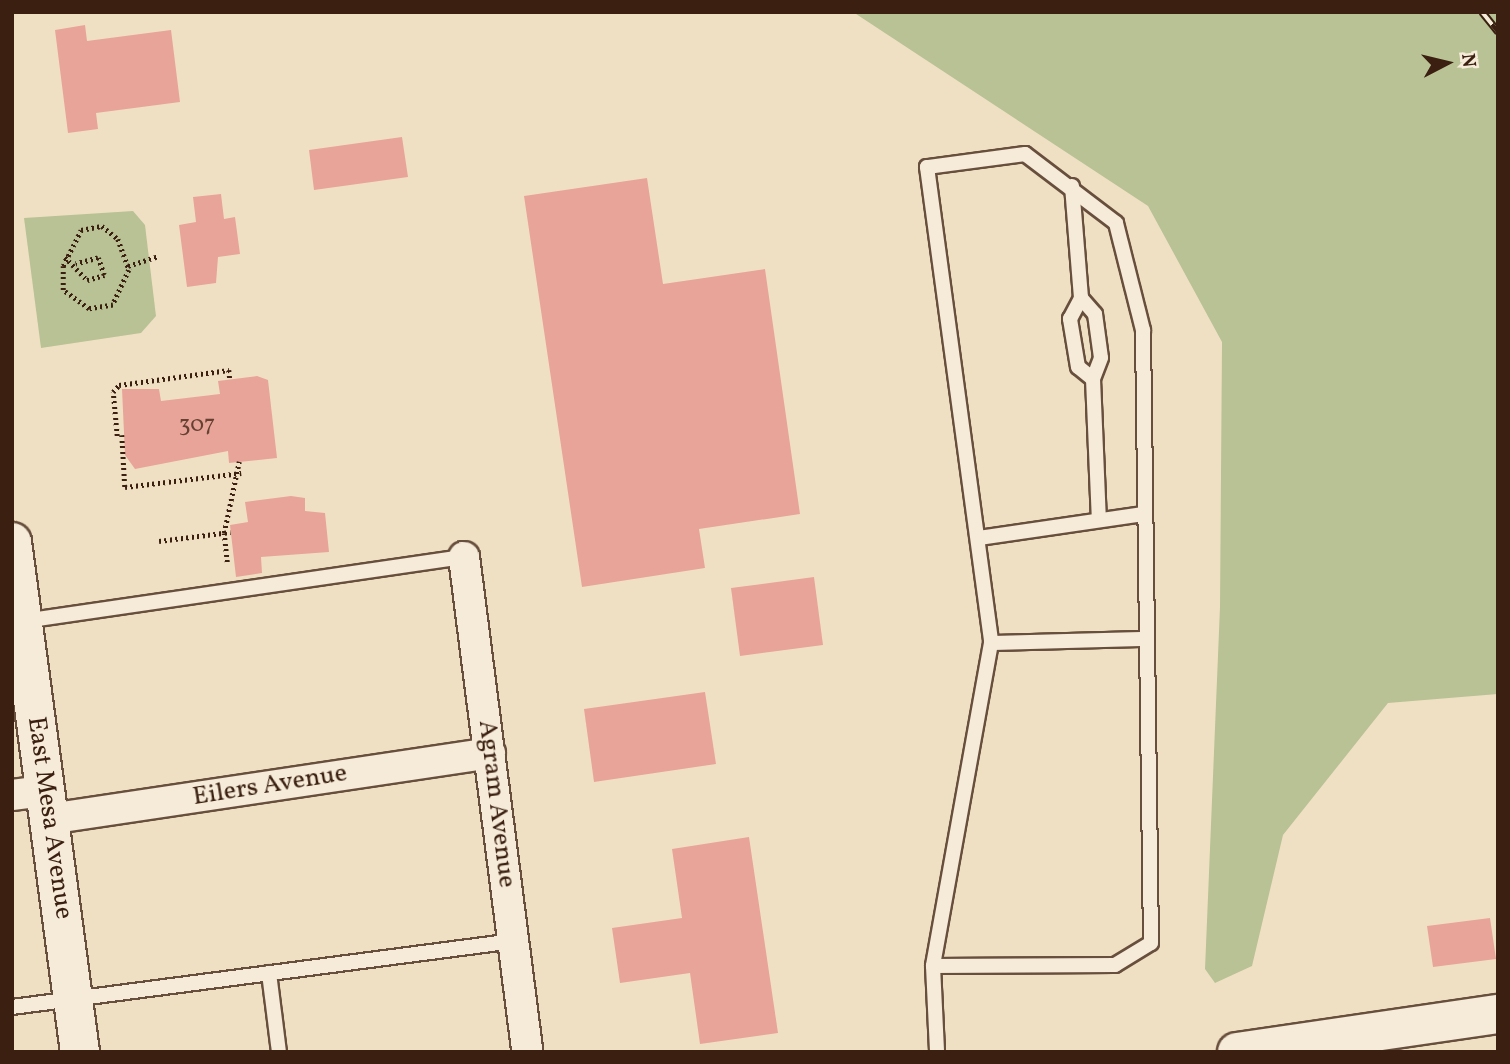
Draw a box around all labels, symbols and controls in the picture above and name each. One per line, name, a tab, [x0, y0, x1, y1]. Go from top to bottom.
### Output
north arrow	[1412, 28, 1482, 98]
text: N	[1454, 52, 1482, 69]
house number: 307	[179, 411, 215, 439]
street label: East Mesa Avenue	[19, 715, 79, 921]
street label: Agram Avenue	[470, 718, 522, 890]
street label: Eilers Avenue	[191, 758, 349, 814]

